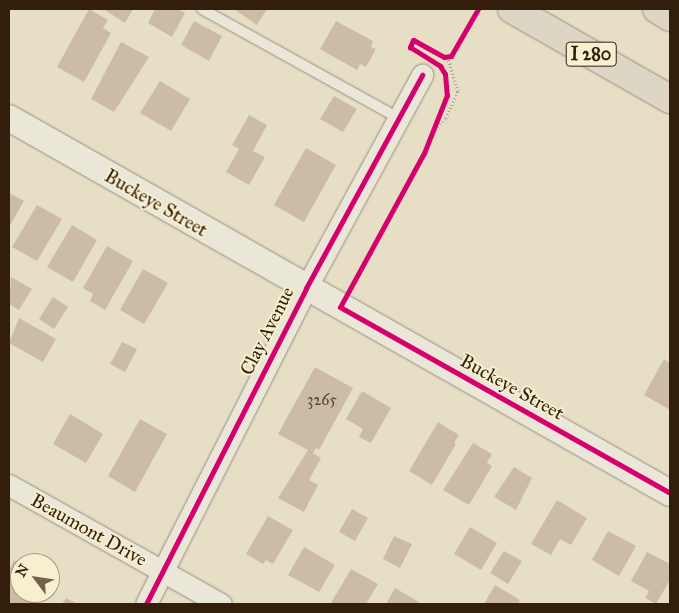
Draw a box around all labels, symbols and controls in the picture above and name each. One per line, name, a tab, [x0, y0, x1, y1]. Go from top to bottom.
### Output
road number: I 280	[565, 39, 617, 70]
street label: Buckeye Street	[100, 164, 212, 242]
street label: Clay Avenue	[235, 283, 299, 379]
street label: Buckeye Street	[456, 349, 568, 425]
house number: 3265	[307, 390, 337, 410]
street label: Beaumont Drive	[27, 489, 151, 571]
north arrow	[10, 553, 60, 603]
text: N	[12, 561, 33, 580]

